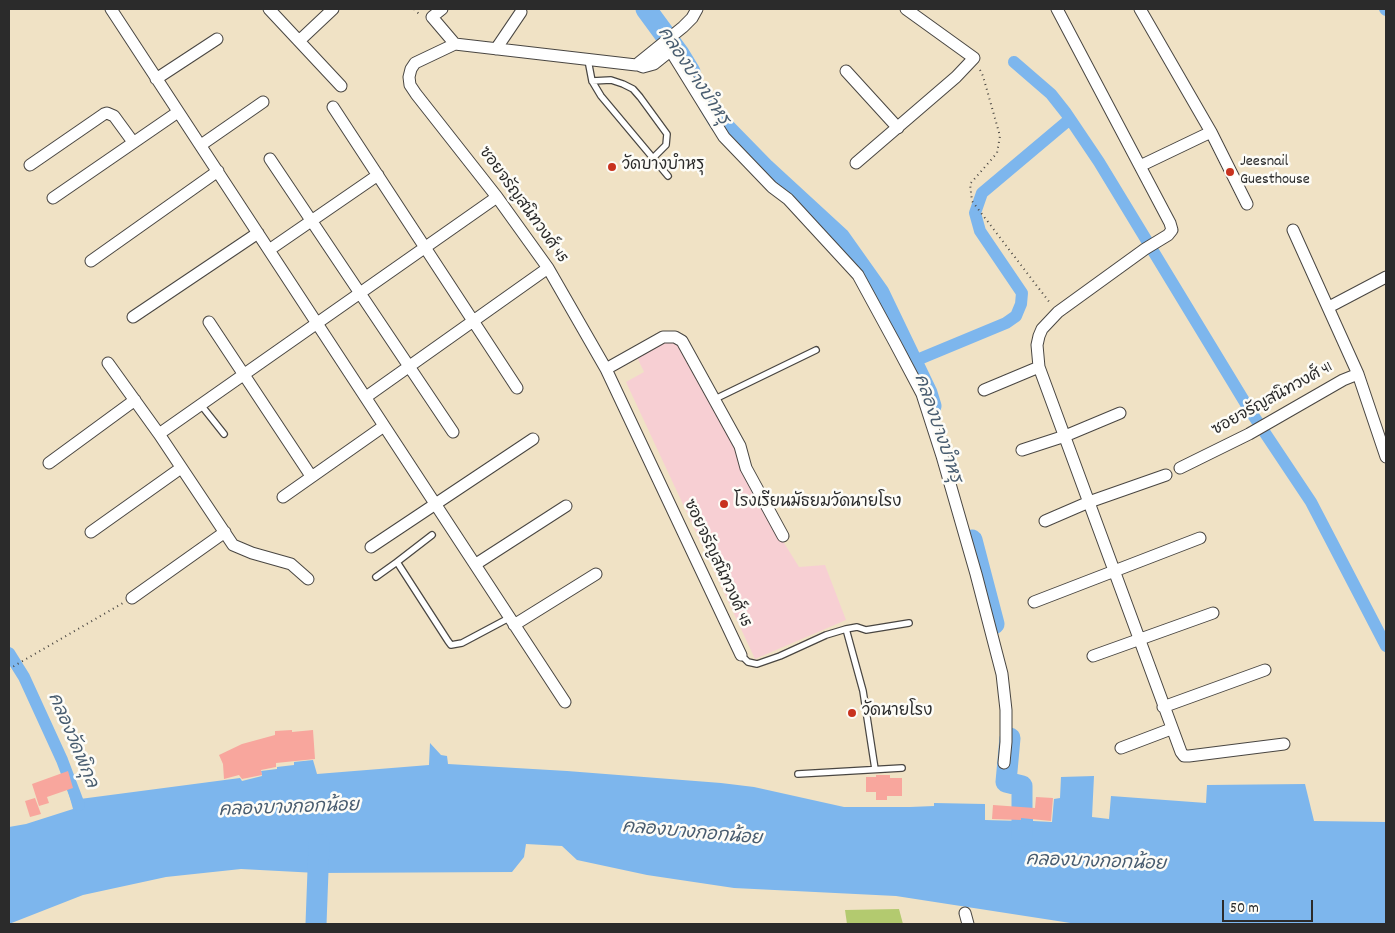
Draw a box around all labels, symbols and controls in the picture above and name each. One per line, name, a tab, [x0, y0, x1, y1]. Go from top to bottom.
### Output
water label: คลองบางบำหรุ	[651, 24, 733, 130]
street label: ซอยจรัญสนิทวงศ์ 45	[473, 144, 571, 268]
place label: Jeesnail Guesthouse	[1240, 153, 1310, 191]
place label: วัดบางบำหรุ	[622, 157, 704, 177]
marker: วัดบางบำหรุ	[606, 161, 618, 173]
marker: Jeesnail Guesthouse	[1224, 166, 1236, 178]
street label: ซอยจรัญสนิทวงศ์ 41	[1209, 359, 1337, 441]
water label: คลองบางบำหรุ	[907, 372, 965, 486]
place label: โรงเรียนมัธยมวัดนายโรง	[734, 494, 901, 514]
street label: ซอยจรัญสนิทวงศ์ 45	[678, 497, 754, 631]
marker: โรงเรียนมัธยมวัดนายโรง	[718, 498, 730, 510]
water label: คลองวัดพิกุล	[41, 690, 101, 792]
place label: วัดนายโรง	[862, 703, 932, 723]
marker: วัดนายโรง	[846, 707, 858, 719]
water label: คลองบางกอกน้อย	[219, 797, 359, 823]
water label: คลองบางกอกน้อย	[621, 818, 763, 852]
water label: คลองบางกอกน้อย	[1026, 851, 1166, 877]
scale bar	[1225, 890, 1316, 922]
text: 50 m	[1230, 898, 1259, 920]

